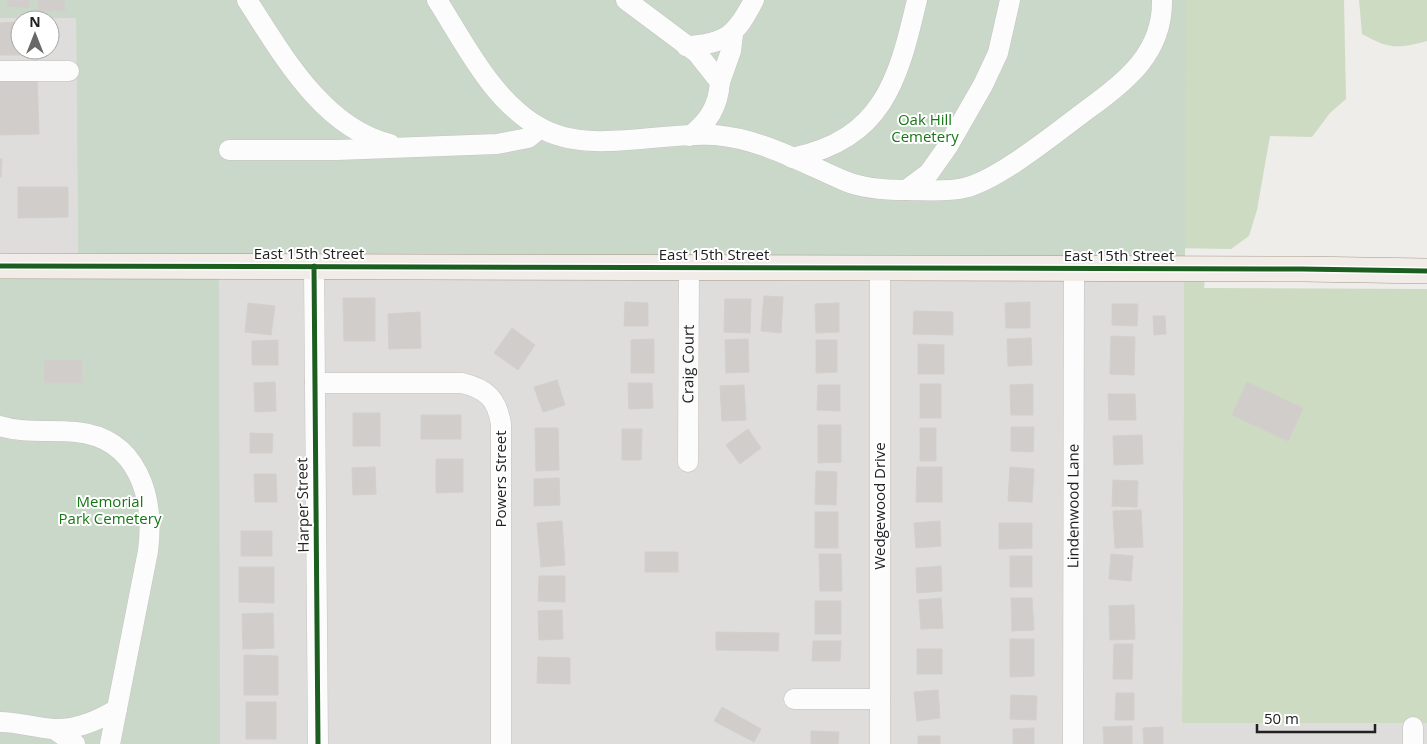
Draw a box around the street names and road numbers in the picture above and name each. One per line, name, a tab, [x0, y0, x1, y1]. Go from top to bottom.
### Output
street label: East 15th Street	[254, 243, 364, 263]
street label: East 15th Street	[659, 244, 769, 264]
street label: East 15th Street	[1064, 245, 1174, 265]
street label: Craig Court	[677, 324, 698, 404]
street label: Powers Street	[490, 430, 510, 528]
street label: Wedgewood Drive	[869, 442, 889, 570]
street label: Lindenwood Lane	[1062, 444, 1083, 568]
street label: Harper Street	[291, 457, 313, 553]

